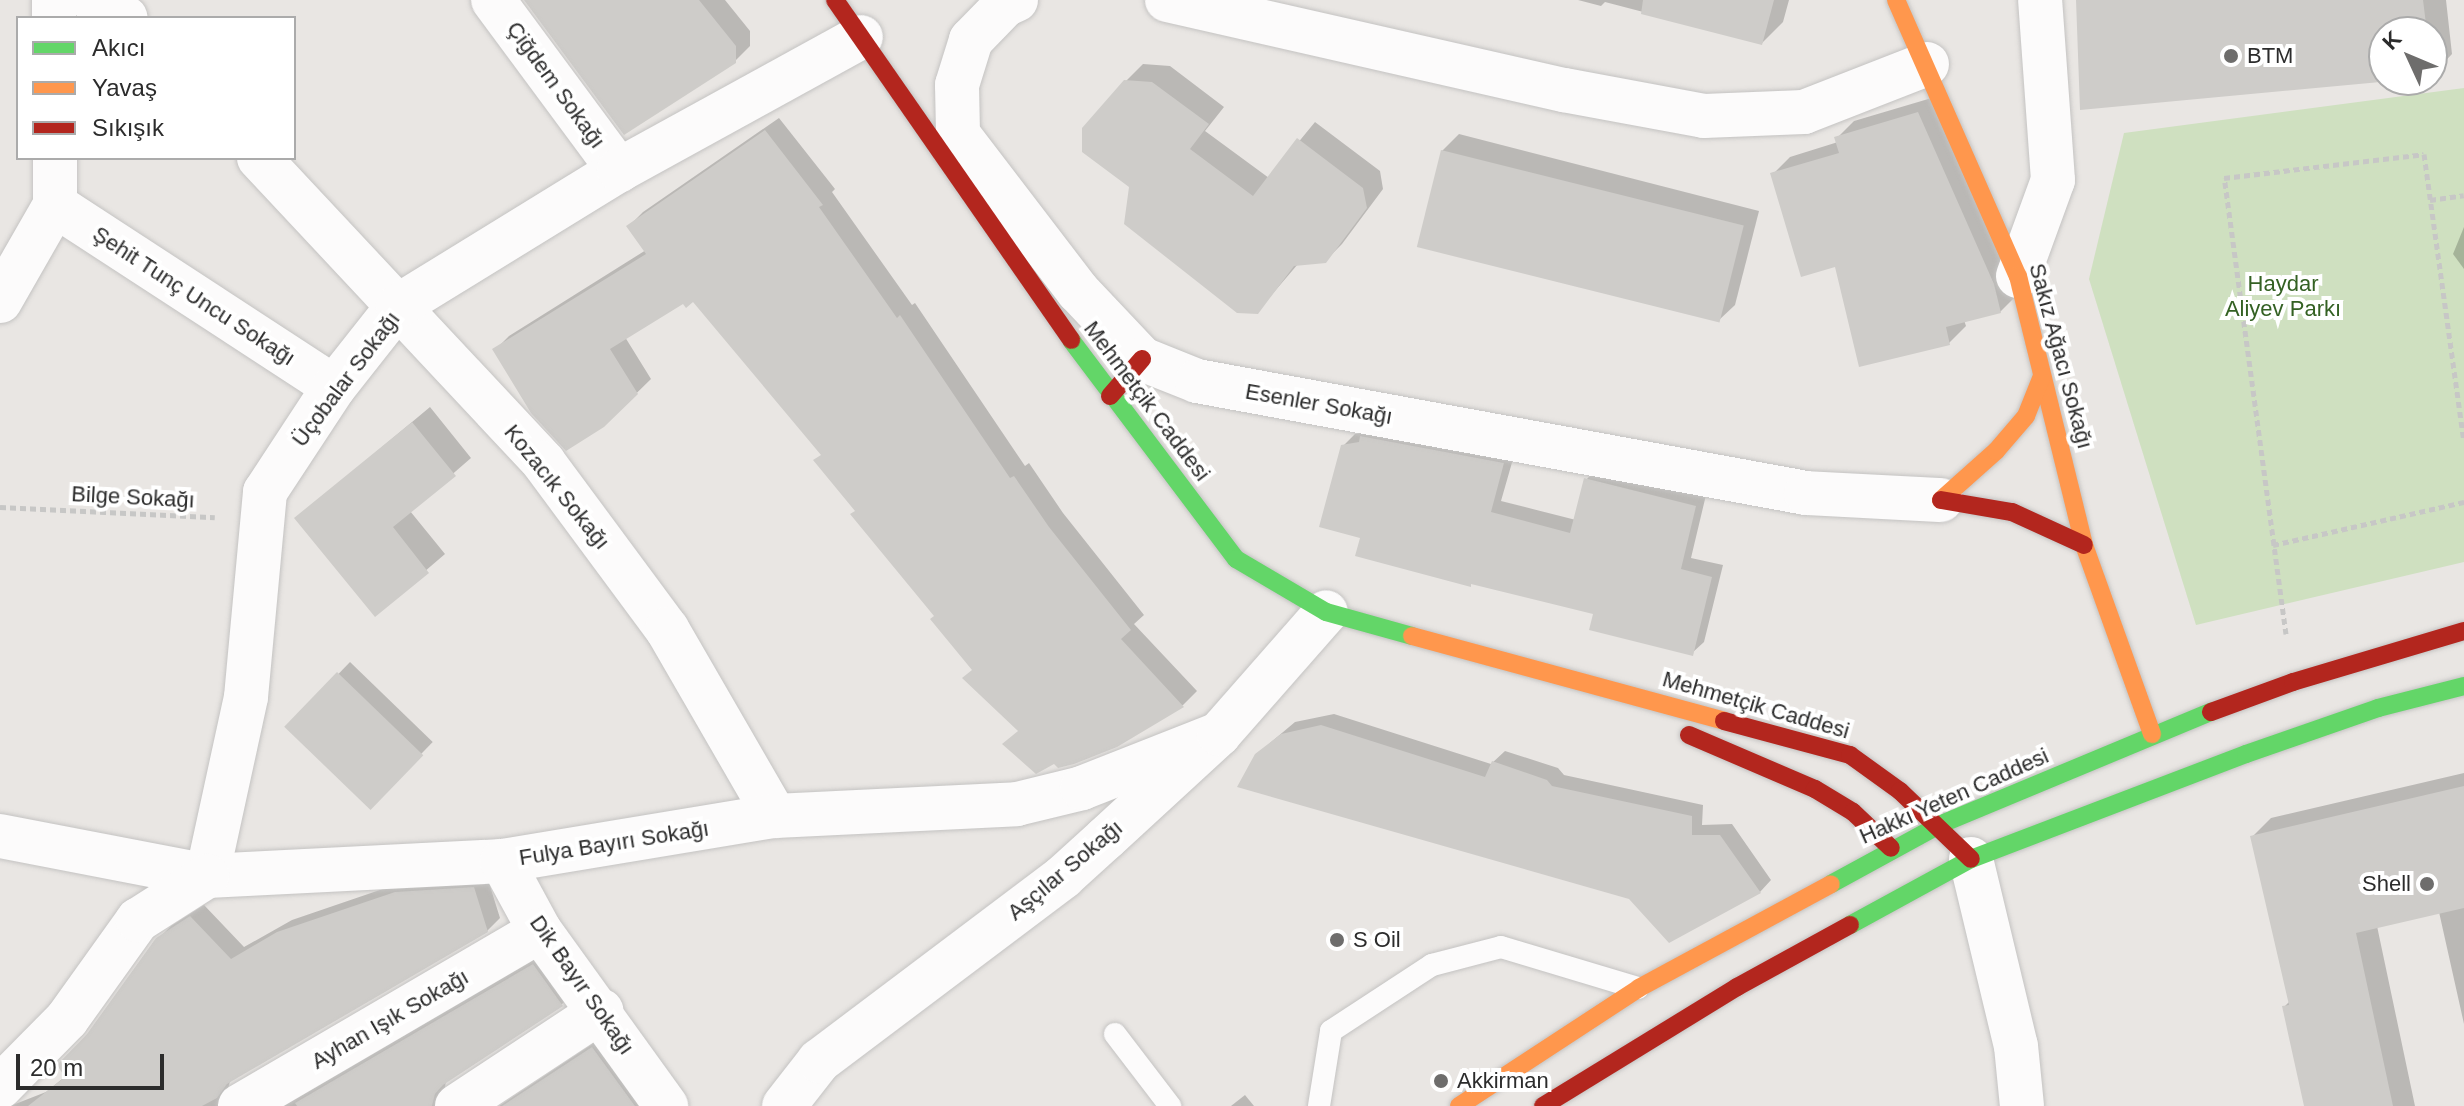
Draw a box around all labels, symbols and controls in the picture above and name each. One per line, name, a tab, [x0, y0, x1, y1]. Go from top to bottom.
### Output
legend	[16, 16, 296, 160]
street label: Çiğdem Sokağı	[501, 16, 611, 154]
north arrow	[2368, 16, 2448, 96]
text: K	[2377, 26, 2406, 55]
text: Akıcı	[92, 34, 145, 61]
place label: BTM	[2247, 43, 2293, 69]
marker: BTM	[2222, 47, 2240, 65]
text: Yavaş	[92, 74, 157, 101]
text: Sıkışık	[92, 114, 164, 141]
street label: Şehit Tunç Uncu Sokağı	[88, 221, 300, 371]
street label: Sakız Ağacı Sokağı	[2023, 260, 2099, 452]
park label: Haydar Aliyev Parkı	[2225, 270, 2341, 322]
street label: Üçobalar Sokağı	[287, 306, 405, 452]
street label: Mehmetçik Caddesi	[1078, 316, 1216, 486]
street label: Esenler Sokağı	[1243, 378, 1395, 430]
street label: Kozacık Sokağı	[499, 419, 615, 555]
street label: Bilge Sokağı	[71, 481, 195, 513]
street label: Mehmetçik Caddesi	[1660, 666, 1852, 744]
street label: Hakkı Yeten Caddesi	[1855, 742, 2053, 850]
street label: Aşçılar Sokağı	[1002, 814, 1128, 926]
street label: Fulya Bayırı Sokağı	[517, 815, 711, 871]
place label: Shell	[2362, 871, 2411, 897]
marker: Shell	[2418, 875, 2436, 893]
street label: Dik Bayır Sokağı	[524, 910, 640, 1060]
place label: S Oil	[1353, 927, 1401, 953]
marker: S Oil	[1328, 931, 1346, 949]
street label: Ayhan Işık Sokağı	[307, 963, 473, 1075]
scale bar	[20, 1038, 168, 1088]
text: 20 m	[30, 1054, 83, 1081]
place label: Akkirman	[1457, 1068, 1549, 1094]
marker: Akkirman	[1432, 1072, 1450, 1090]

